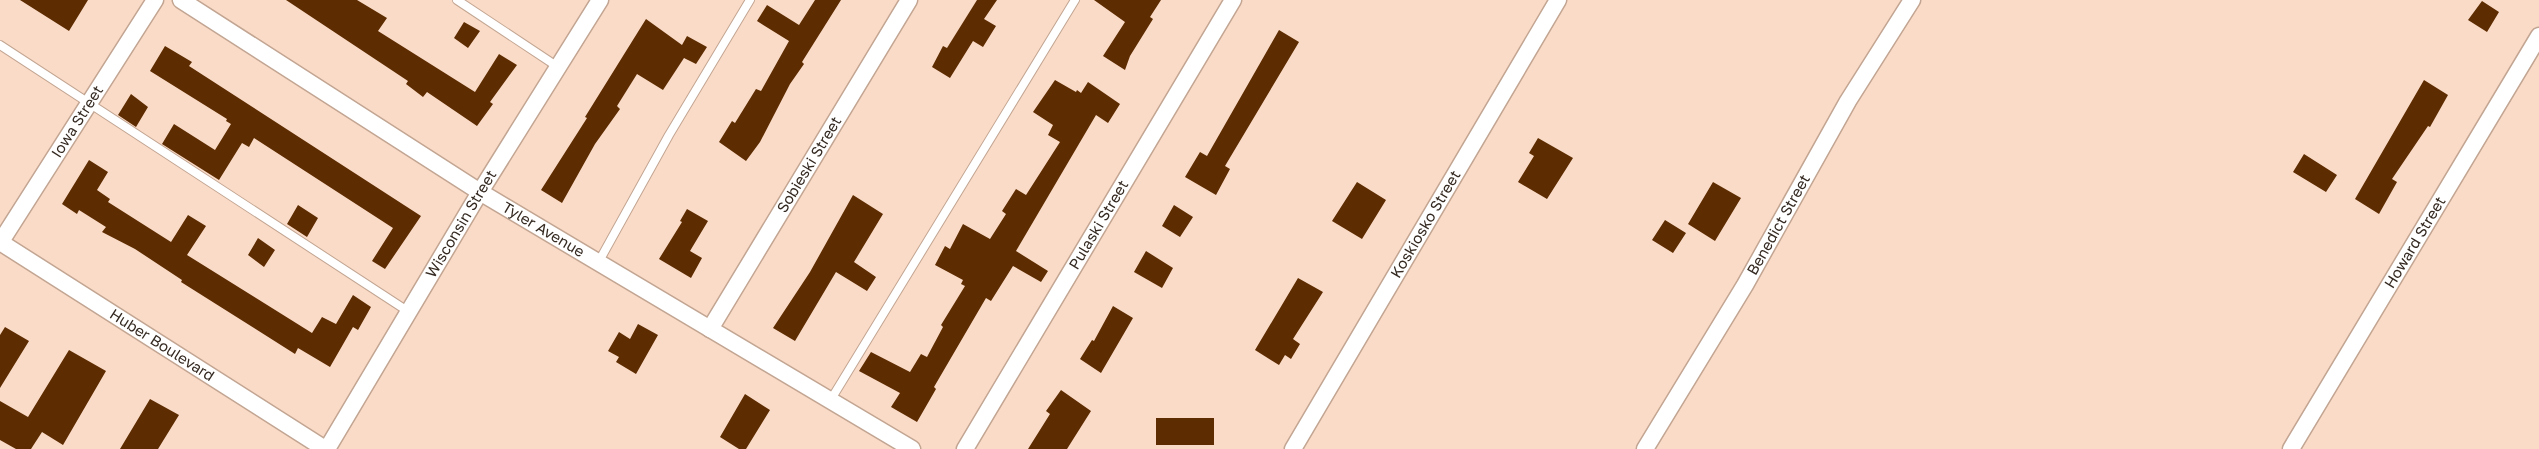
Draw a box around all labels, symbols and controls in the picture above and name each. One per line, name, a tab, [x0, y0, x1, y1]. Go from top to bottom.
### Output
street label: Iowa Street	[47, 82, 106, 161]
street label: Sobieski Street	[773, 113, 844, 216]
street label: Wisconsin Street	[421, 166, 500, 280]
street label: Koskiosko Street	[1386, 167, 1464, 281]
street label: Benedict Street	[1742, 171, 1813, 278]
street label: Pulaski Street	[1064, 176, 1131, 272]
street label: Howard Street	[2380, 193, 2449, 291]
street label: Tyler Avenue	[499, 197, 588, 260]
street label: Huber Boulevard	[107, 304, 218, 384]

